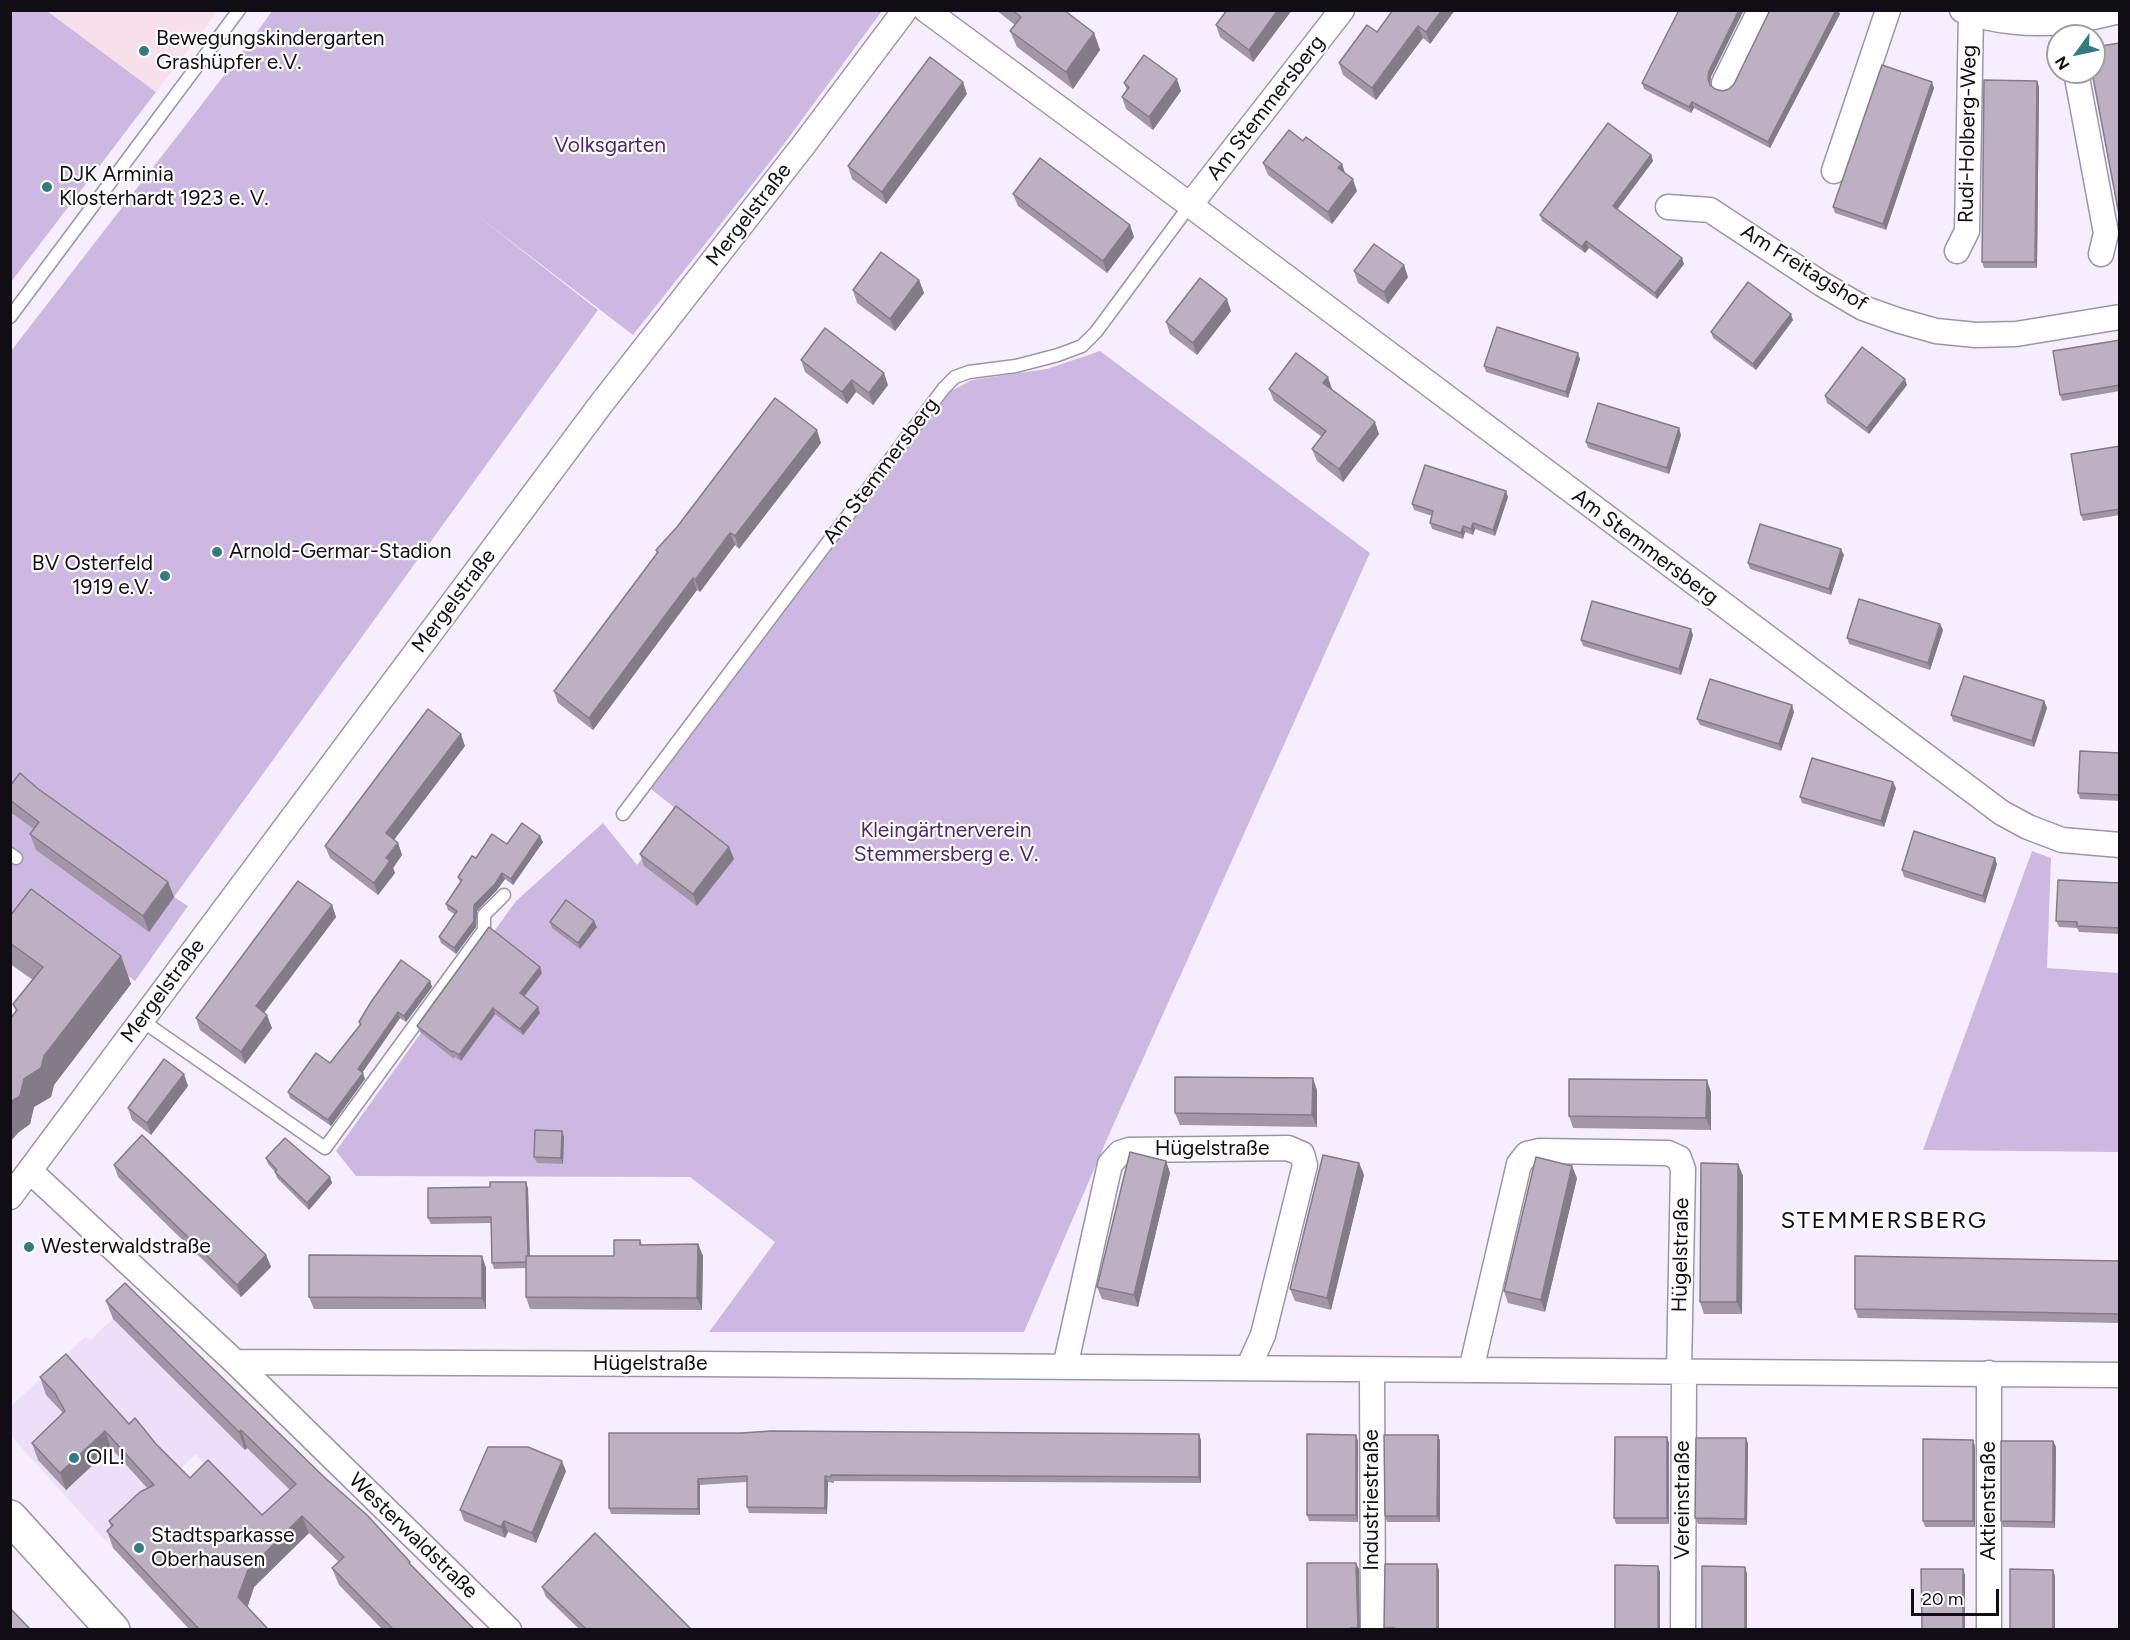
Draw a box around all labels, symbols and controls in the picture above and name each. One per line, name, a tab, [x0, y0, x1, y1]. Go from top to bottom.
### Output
north arrow	[2046, 24, 2106, 84]
place label: Bewegungskindergarten Grashüpfer e.V.	[156, 26, 384, 76]
street label: Am Stemmersberg	[1202, 31, 1330, 185]
marker: Bewegungskindergarten Grashüpfer e.V.	[137, 44, 151, 58]
street label: Rudi-Holberg-Weg	[1954, 45, 1982, 223]
text: N	[2051, 53, 2073, 73]
park label: Volksgarten	[554, 133, 666, 159]
street label: Mergelstraße	[701, 159, 797, 271]
place label: DJK Arminia Klosterhardt 1923 e. V.	[59, 162, 269, 212]
marker: DJK Arminia Klosterhardt 1923 e. V.	[40, 180, 54, 194]
street label: Am Freitagshof	[1736, 219, 1872, 317]
street label: Am Stemmersberg	[818, 393, 944, 549]
street label: Am Stemmersberg	[1567, 484, 1723, 610]
place label: Arnold-Germar-Stadion	[229, 539, 451, 565]
street label: Mergelstraße	[407, 544, 501, 658]
marker: Arnold-Germar-Stadion	[210, 545, 224, 559]
place label: BV Osterfeld 1919 e.V.	[32, 551, 153, 601]
marker: BV Osterfeld 1919 e.V.	[158, 569, 172, 583]
park label: Kleingärtnerverein Stemmersberg e. V.	[854, 818, 1038, 868]
street label: Mergelstraße	[116, 934, 210, 1048]
street label: Hügelstraße	[1155, 1136, 1269, 1162]
street label: Hügelstraße	[1667, 1197, 1695, 1313]
district label: STEMMERSBERG	[1781, 1207, 1987, 1235]
place label: Westerwaldstraße	[41, 1234, 211, 1260]
marker: Westerwaldstraße	[22, 1240, 36, 1254]
street label: Hügelstraße	[593, 1351, 707, 1377]
street label: Industriestraße	[1359, 1429, 1385, 1571]
street label: Vereinstraße	[1670, 1440, 1696, 1560]
street label: Aktienstraße	[1976, 1441, 2002, 1561]
place label: OIL!	[86, 1445, 125, 1471]
marker: OIL!	[67, 1451, 81, 1465]
street label: Westerwaldstraße	[343, 1468, 483, 1604]
place label: Stadtsparkasse Oberhausen	[151, 1523, 294, 1573]
marker: Stadtsparkasse Oberhausen	[132, 1541, 146, 1555]
scale bar	[1914, 1577, 2002, 1615]
text: 20 m	[1922, 1588, 1963, 1610]

